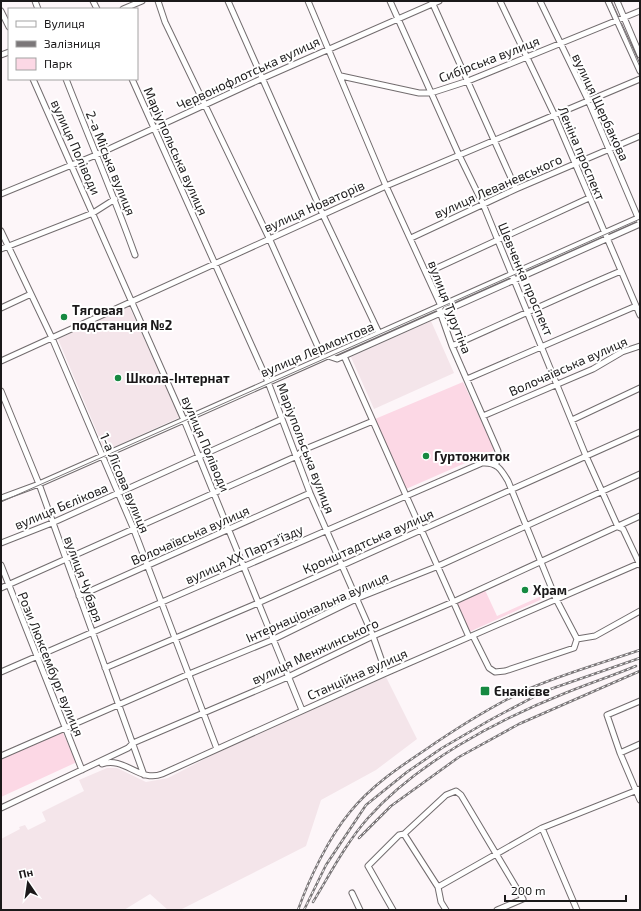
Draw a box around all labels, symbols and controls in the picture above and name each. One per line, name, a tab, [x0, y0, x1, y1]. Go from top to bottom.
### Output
legend	[8, 8, 138, 80]
text: Вулиця	[44, 16, 85, 31]
street label: Сибірська вулиця	[436, 32, 542, 86]
street label: Червонофлотська вулиця	[174, 33, 322, 113]
text: Залізниця	[44, 36, 101, 50]
street label: вулиця Щербакова	[569, 51, 633, 163]
text: Парк	[44, 56, 73, 70]
street label: Маріупольська вулиця	[141, 84, 211, 218]
street label: вулиця Поліводи	[48, 97, 104, 197]
street label: Леніна проспект	[555, 104, 609, 203]
street label: 2-а Міська вулиця	[83, 108, 139, 218]
street label: вулиця Леваневського	[431, 151, 565, 221]
street label: вулиця Новаторів	[261, 177, 367, 235]
street label: Шевченка проспект	[495, 220, 557, 339]
street label: вулиця Турутіна	[425, 258, 475, 356]
place label: Тяговая подстанция №2	[72, 302, 172, 333]
marker: Тяговая подстанция №2	[59, 312, 69, 322]
street label: вулиця Лермонтова	[258, 318, 376, 380]
street label: Волочаївська вулиця	[506, 333, 630, 399]
place label: Школа-Інтернат	[126, 370, 230, 386]
marker: Школа-Інтернат	[113, 373, 123, 383]
street label: Маріупольська вулиця	[274, 380, 338, 516]
street label: вулиця Поліводи	[179, 394, 233, 494]
street label: 1-а Лісова вулиця	[97, 431, 153, 535]
place label: Гуртожиток	[434, 448, 510, 464]
marker: Гуртожиток	[421, 451, 431, 461]
street label: вулиця Бєлікова	[12, 479, 110, 533]
street label: Волочаївська вулиця	[128, 502, 252, 568]
street label: Кронштадтська вулиця	[300, 505, 436, 577]
street label: вулиця XX Партз'їзду	[182, 521, 306, 587]
street label: вулиця Чубаря	[61, 534, 107, 624]
street label: Інтернаціональна вулиця	[243, 568, 391, 646]
place label: Храм	[533, 582, 567, 598]
marker: Храм	[520, 585, 530, 595]
street label: Рози Люксембург вулиця	[15, 589, 87, 739]
street label: вулиця Менжинського	[249, 614, 381, 688]
street label: Станційна вулиця	[304, 645, 410, 703]
place label: Єнакієве	[494, 683, 550, 699]
marker: Єнакієве	[479, 685, 491, 697]
north arrow	[8, 863, 48, 903]
text: Пн	[17, 865, 34, 881]
scale bar	[505, 877, 626, 903]
text: 200 m	[511, 883, 545, 897]

